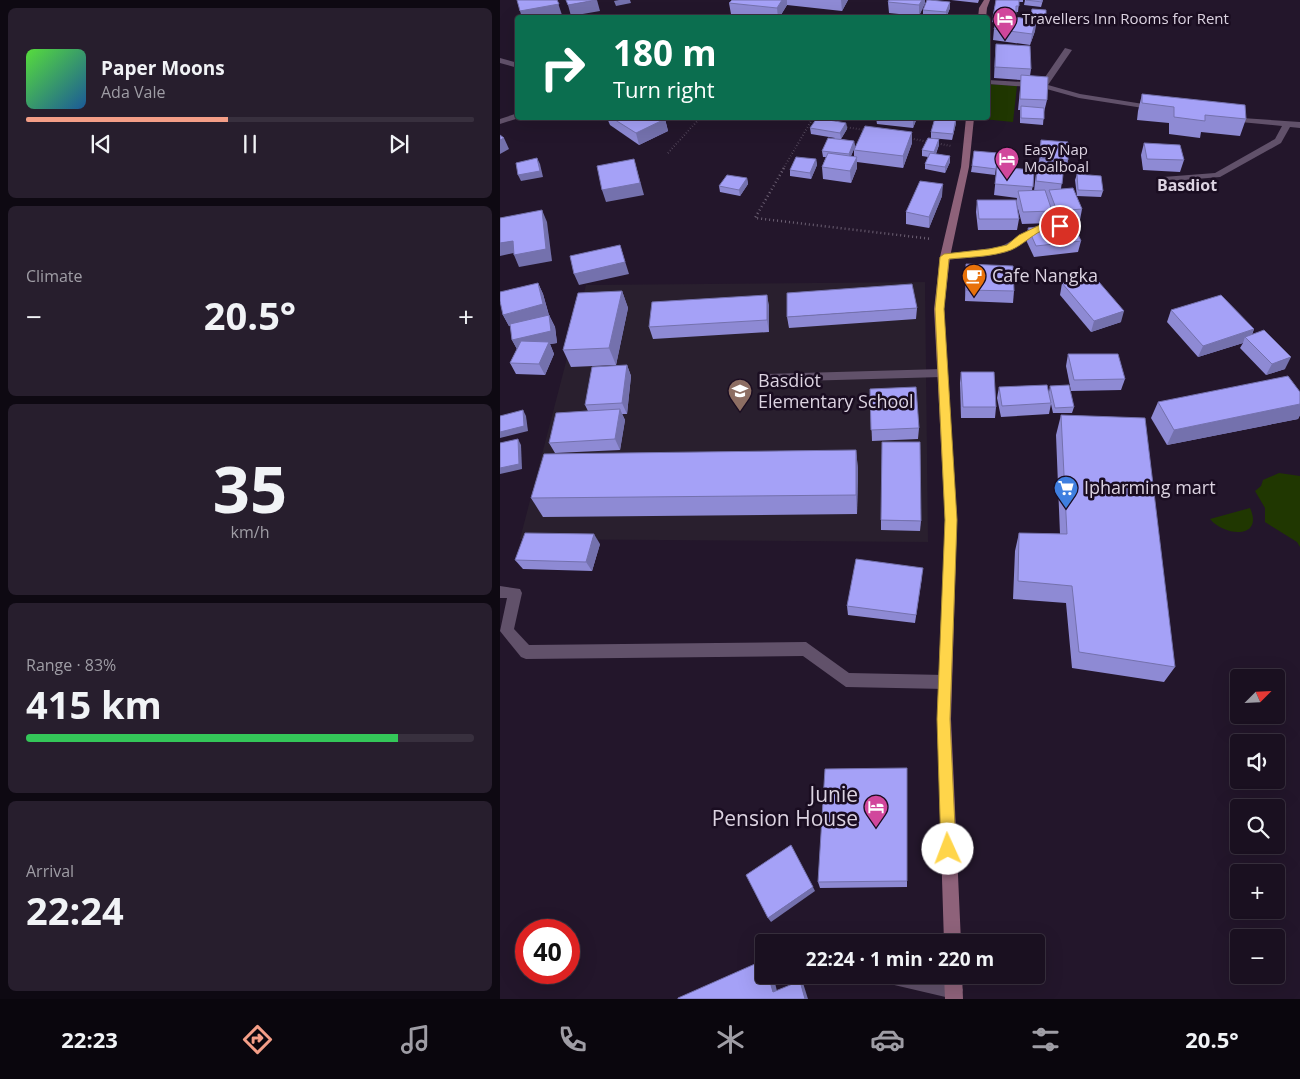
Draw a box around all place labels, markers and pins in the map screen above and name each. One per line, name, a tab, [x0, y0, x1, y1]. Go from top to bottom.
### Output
hotel icon: Travellers Inn Rooms for Rent	[992, 6, 1018, 40]
place label: Travellers Inn Rooms for Rent	[1022, 8, 1229, 28]
place label: Easy Nap Moalboal	[1024, 139, 1089, 176]
hotel icon: Easy Nap Moalboal	[994, 146, 1020, 180]
pin	[1039, 205, 1081, 247]
cafe icon: Cafe Nangka	[961, 263, 987, 297]
place label: Cafe Nangka	[992, 263, 1098, 287]
place label: Basdiot Elementary School	[758, 368, 914, 413]
school or university icon: Basdiot Elementary School	[727, 378, 753, 412]
supermarket icon: Ipharming mart	[1053, 475, 1079, 509]
place label: Ipharming mart	[1084, 475, 1216, 499]
place label: Junie Pension House	[712, 780, 858, 832]
hotel icon: Junie Pension House	[863, 794, 889, 828]

